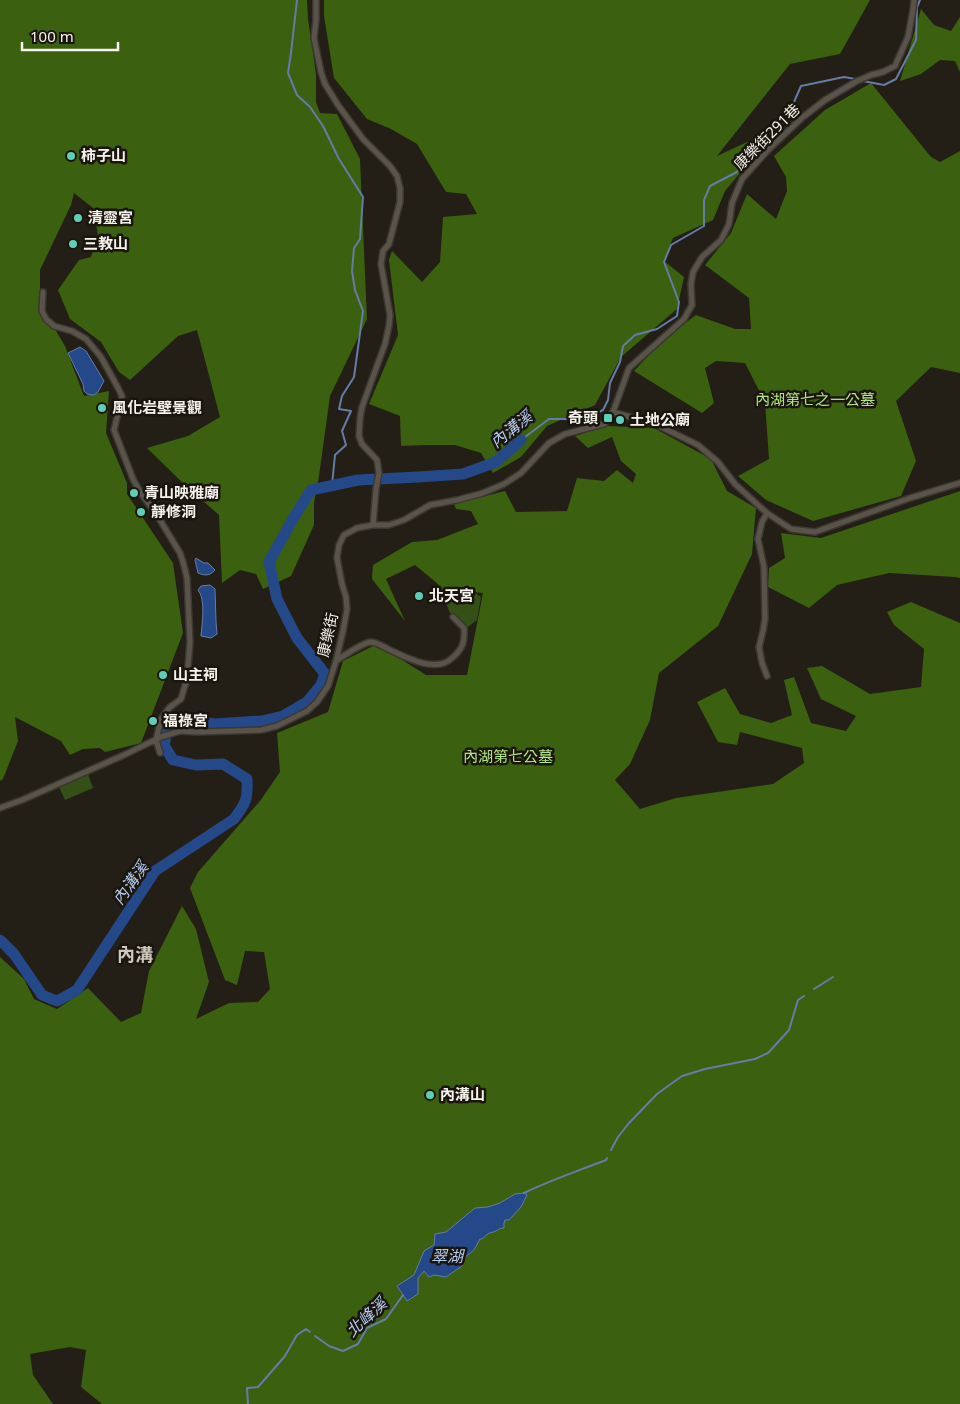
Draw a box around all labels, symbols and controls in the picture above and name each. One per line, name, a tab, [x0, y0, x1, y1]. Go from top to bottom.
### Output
scale bar	[22, 20, 119, 52]
text: 100 m	[30, 26, 74, 46]
street label: 康樂街291巷	[729, 99, 804, 174]
place label: 柿子山	[81, 145, 126, 165]
marker: 柿子山	[65, 150, 77, 162]
place label: 清靈宮	[88, 207, 133, 227]
marker: 清靈宮	[72, 212, 84, 224]
place label: 三教山	[83, 233, 128, 253]
marker: 三教山	[67, 238, 79, 250]
park label: 內湖第七之一公墓	[755, 389, 875, 409]
place label: 風化岩壁景觀	[112, 397, 202, 417]
marker: 風化岩壁景觀	[96, 402, 108, 414]
water label: 內溝溪	[485, 404, 538, 453]
place label: 奇頭	[568, 407, 598, 427]
place label: 土地公廟	[630, 409, 690, 429]
marker: 奇頭	[602, 412, 614, 424]
marker: 土地公廟	[614, 414, 626, 426]
place label: 青山映雅廟	[144, 482, 219, 502]
marker: 青山映雅廟	[128, 487, 140, 499]
place label: 靜修洞	[151, 501, 196, 521]
marker: 靜修洞	[135, 506, 147, 518]
place label: 北天宮	[429, 585, 474, 605]
marker: 北天宮	[413, 590, 425, 602]
street label: 康樂街	[312, 611, 342, 659]
place label: 山主祠	[173, 664, 218, 684]
marker: 山主祠	[157, 669, 169, 681]
place label: 福祿宮	[163, 710, 208, 730]
marker: 福祿宮	[147, 715, 159, 727]
park label: 內湖第七公墓	[463, 746, 553, 766]
water label: 內溝溪	[107, 856, 154, 909]
district label: 內溝	[117, 942, 153, 966]
place label: 內溝山	[440, 1084, 485, 1104]
marker: 內溝山	[424, 1089, 436, 1101]
water label: 翠湖	[431, 1245, 466, 1267]
water label: 北峰溪	[341, 1291, 393, 1341]

